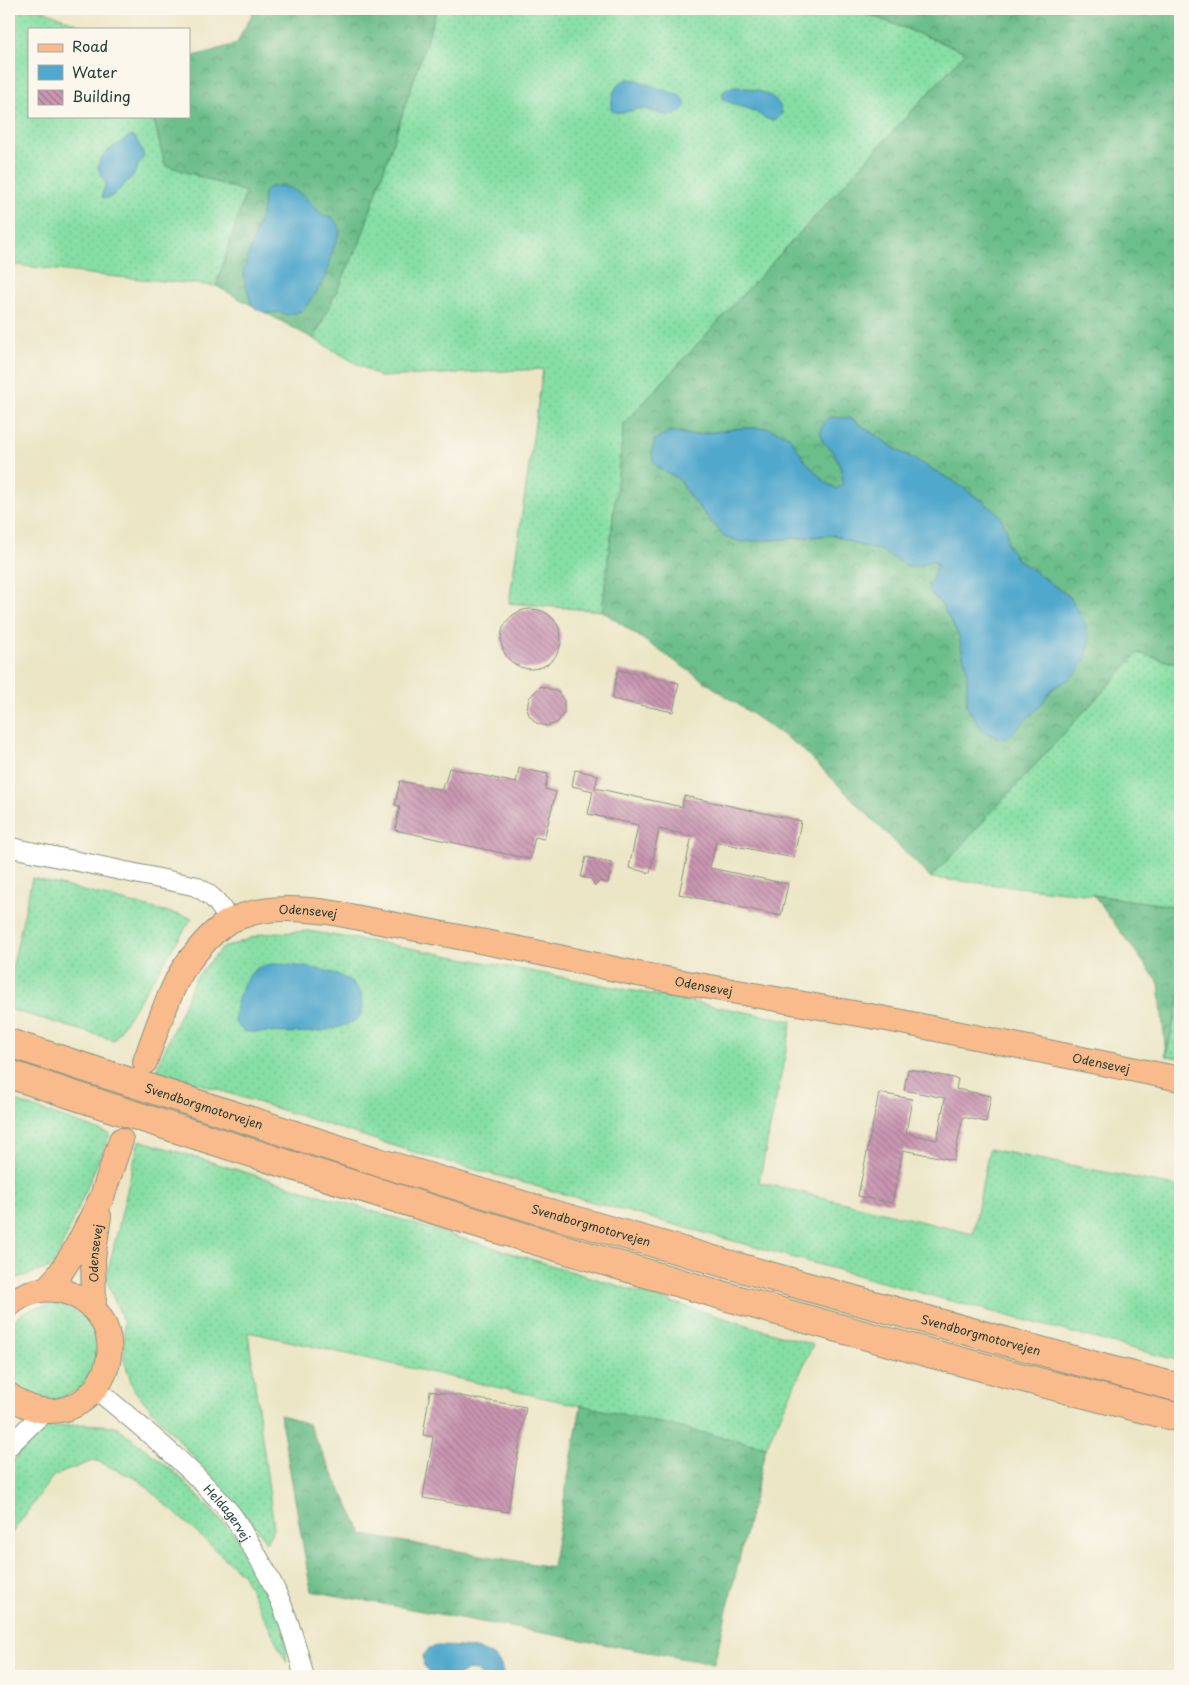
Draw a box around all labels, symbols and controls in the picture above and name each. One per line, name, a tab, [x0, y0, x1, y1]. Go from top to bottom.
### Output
legend	[28, 28, 190, 118]
text: Road	[72, 34, 108, 57]
text: Water	[72, 60, 117, 83]
text: Building	[72, 84, 131, 107]
street label: Odensevej	[279, 900, 339, 922]
street label: Odensevej	[673, 972, 734, 1000]
street label: Odensevej	[1071, 1048, 1132, 1078]
street label: Svendborgmotorvejen	[143, 1078, 266, 1133]
street label: Svendborgmotorvejen	[529, 1199, 653, 1251]
street label: Odensevej	[84, 1223, 107, 1282]
street label: Svendborgmotorvejen	[919, 1310, 1043, 1360]
street label: Heldagervej	[200, 1480, 255, 1545]

